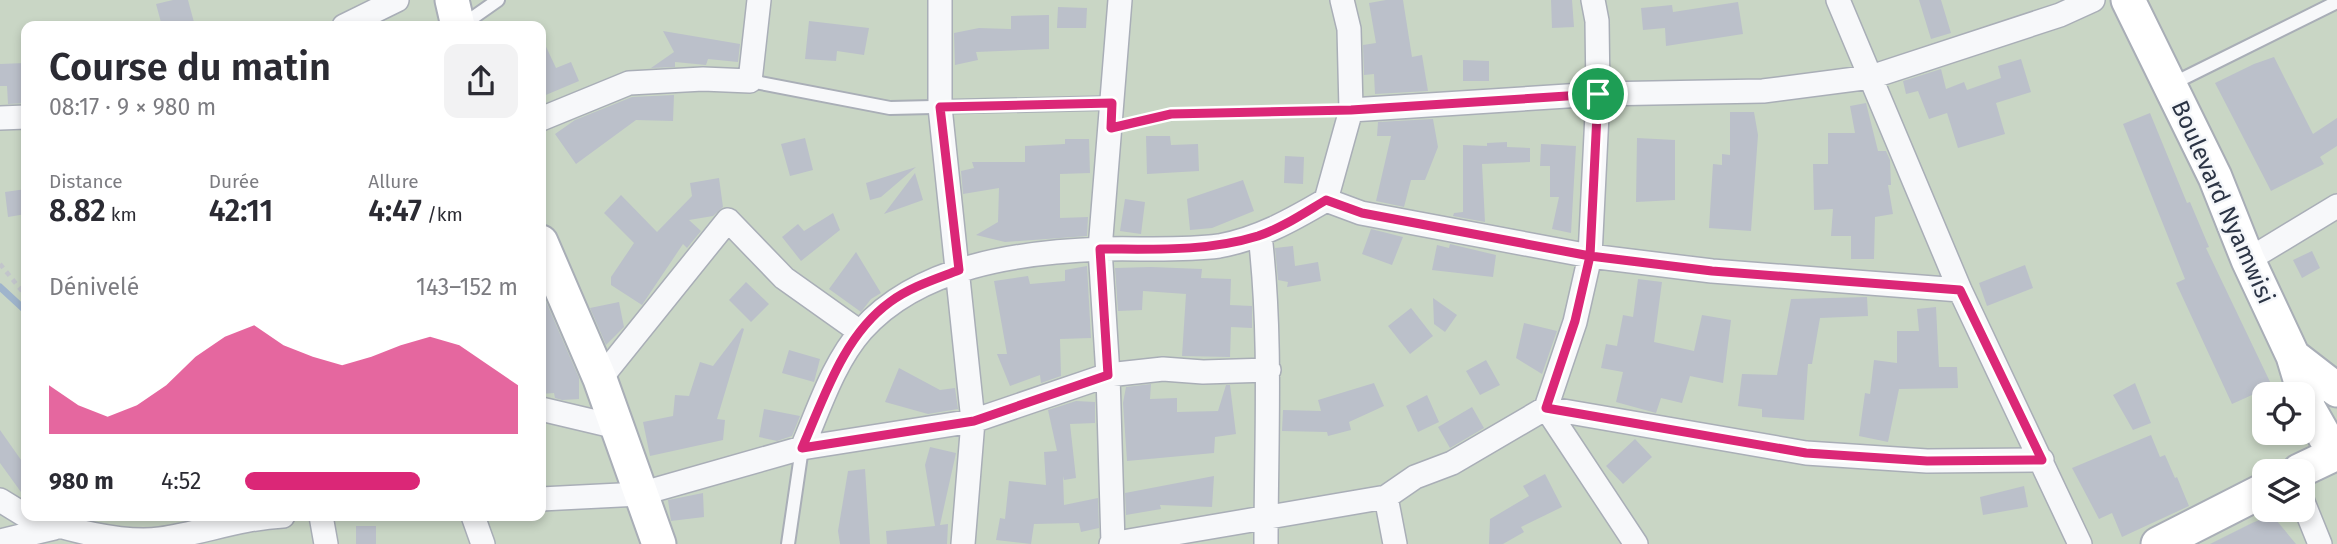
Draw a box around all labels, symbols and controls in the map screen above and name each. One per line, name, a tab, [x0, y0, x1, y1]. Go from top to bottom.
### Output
text: Course du matin	[49, 44, 331, 90]
button: share	[444, 44, 518, 118]
pin	[1568, 64, 1628, 124]
icon: arrive	[1579, 75, 1617, 113]
text: 08:17 · 9 × 980 m	[49, 93, 216, 121]
street label: Boulevard Nyamwisi	[2166, 96, 2280, 308]
text: Distance	[49, 170, 123, 193]
text: Durée	[209, 170, 259, 193]
text: Allure	[368, 170, 419, 193]
text: 8.82	[49, 193, 106, 229]
text: 42:11	[209, 193, 273, 229]
text: 4:47	[368, 193, 422, 229]
text: km	[106, 203, 137, 226]
text: /km	[422, 203, 463, 226]
text: Dénivelé	[49, 273, 139, 301]
text: 143–152 m	[416, 273, 518, 301]
map controls	[2252, 382, 2315, 522]
button: locate	[2252, 382, 2315, 445]
button: layers	[2252, 459, 2315, 522]
text: 980 m	[49, 467, 114, 495]
text: 4:52	[161, 467, 201, 495]

